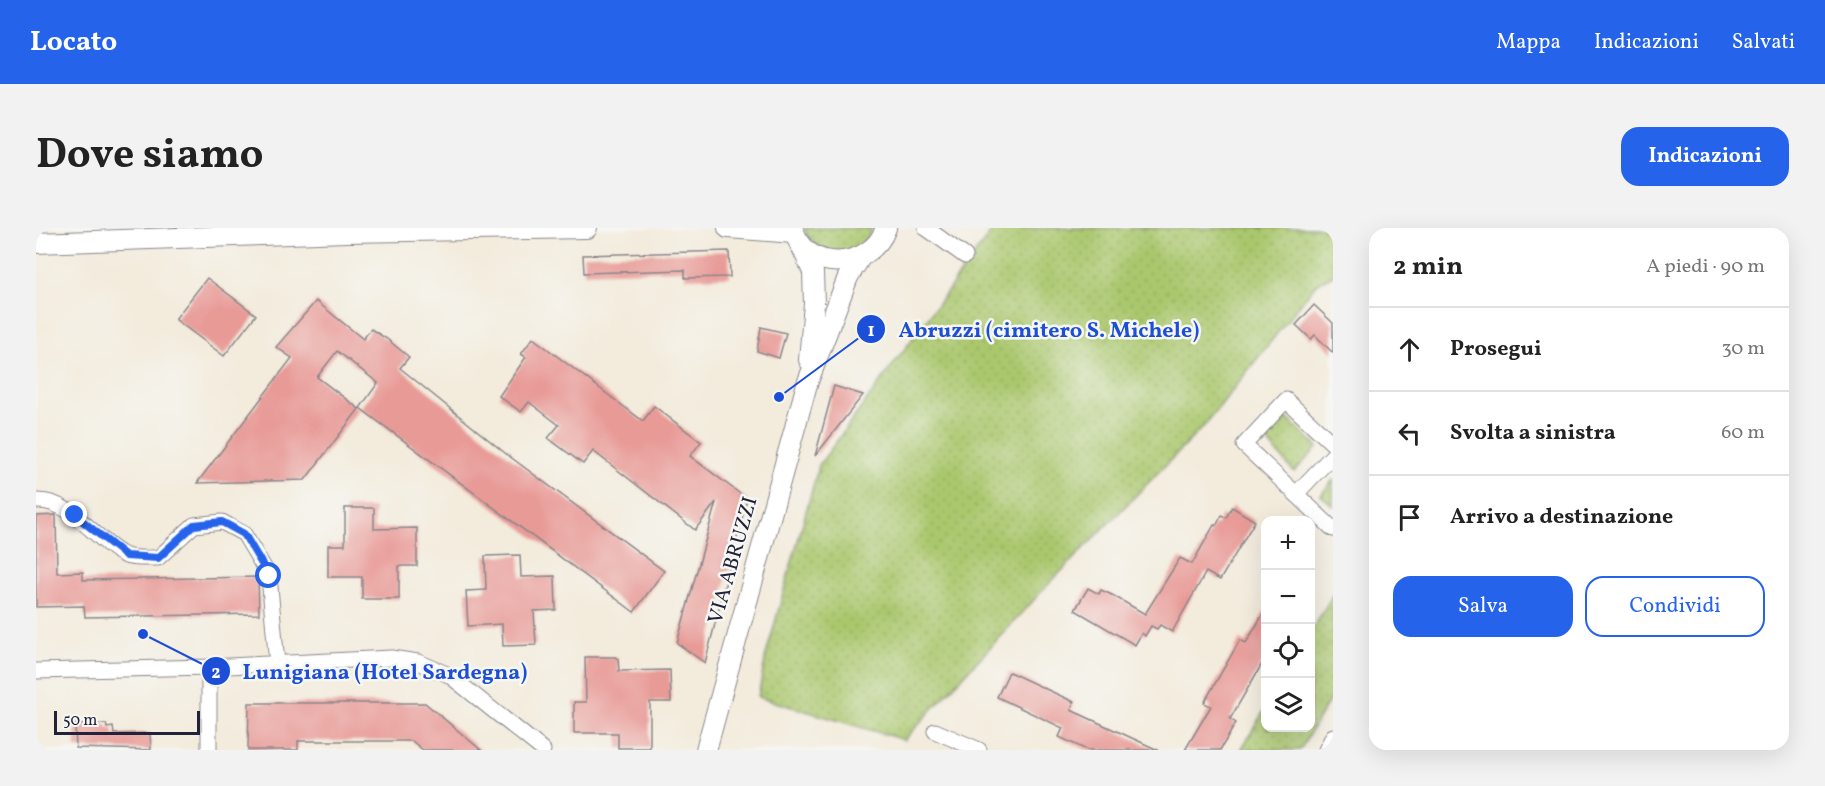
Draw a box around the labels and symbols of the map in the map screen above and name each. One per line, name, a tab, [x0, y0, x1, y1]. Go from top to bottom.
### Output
callout: Abruzzi (cimitero S. Michele)	[856, 309, 1211, 349]
text: Abruzzi (cimitero S. Michele)	[899, 316, 1199, 347]
text: 1	[867, 319, 875, 344]
street label: VIA ABRUZZI	[701, 493, 765, 627]
route end	[61, 501, 87, 527]
route start	[255, 562, 281, 588]
callout: Lunigiana (Hotel Sardegna)	[201, 651, 540, 691]
text: Lunigiana (Hotel Sardegna)	[243, 658, 527, 689]
text: 2	[211, 661, 221, 686]
scale bar	[54, 708, 200, 736]

